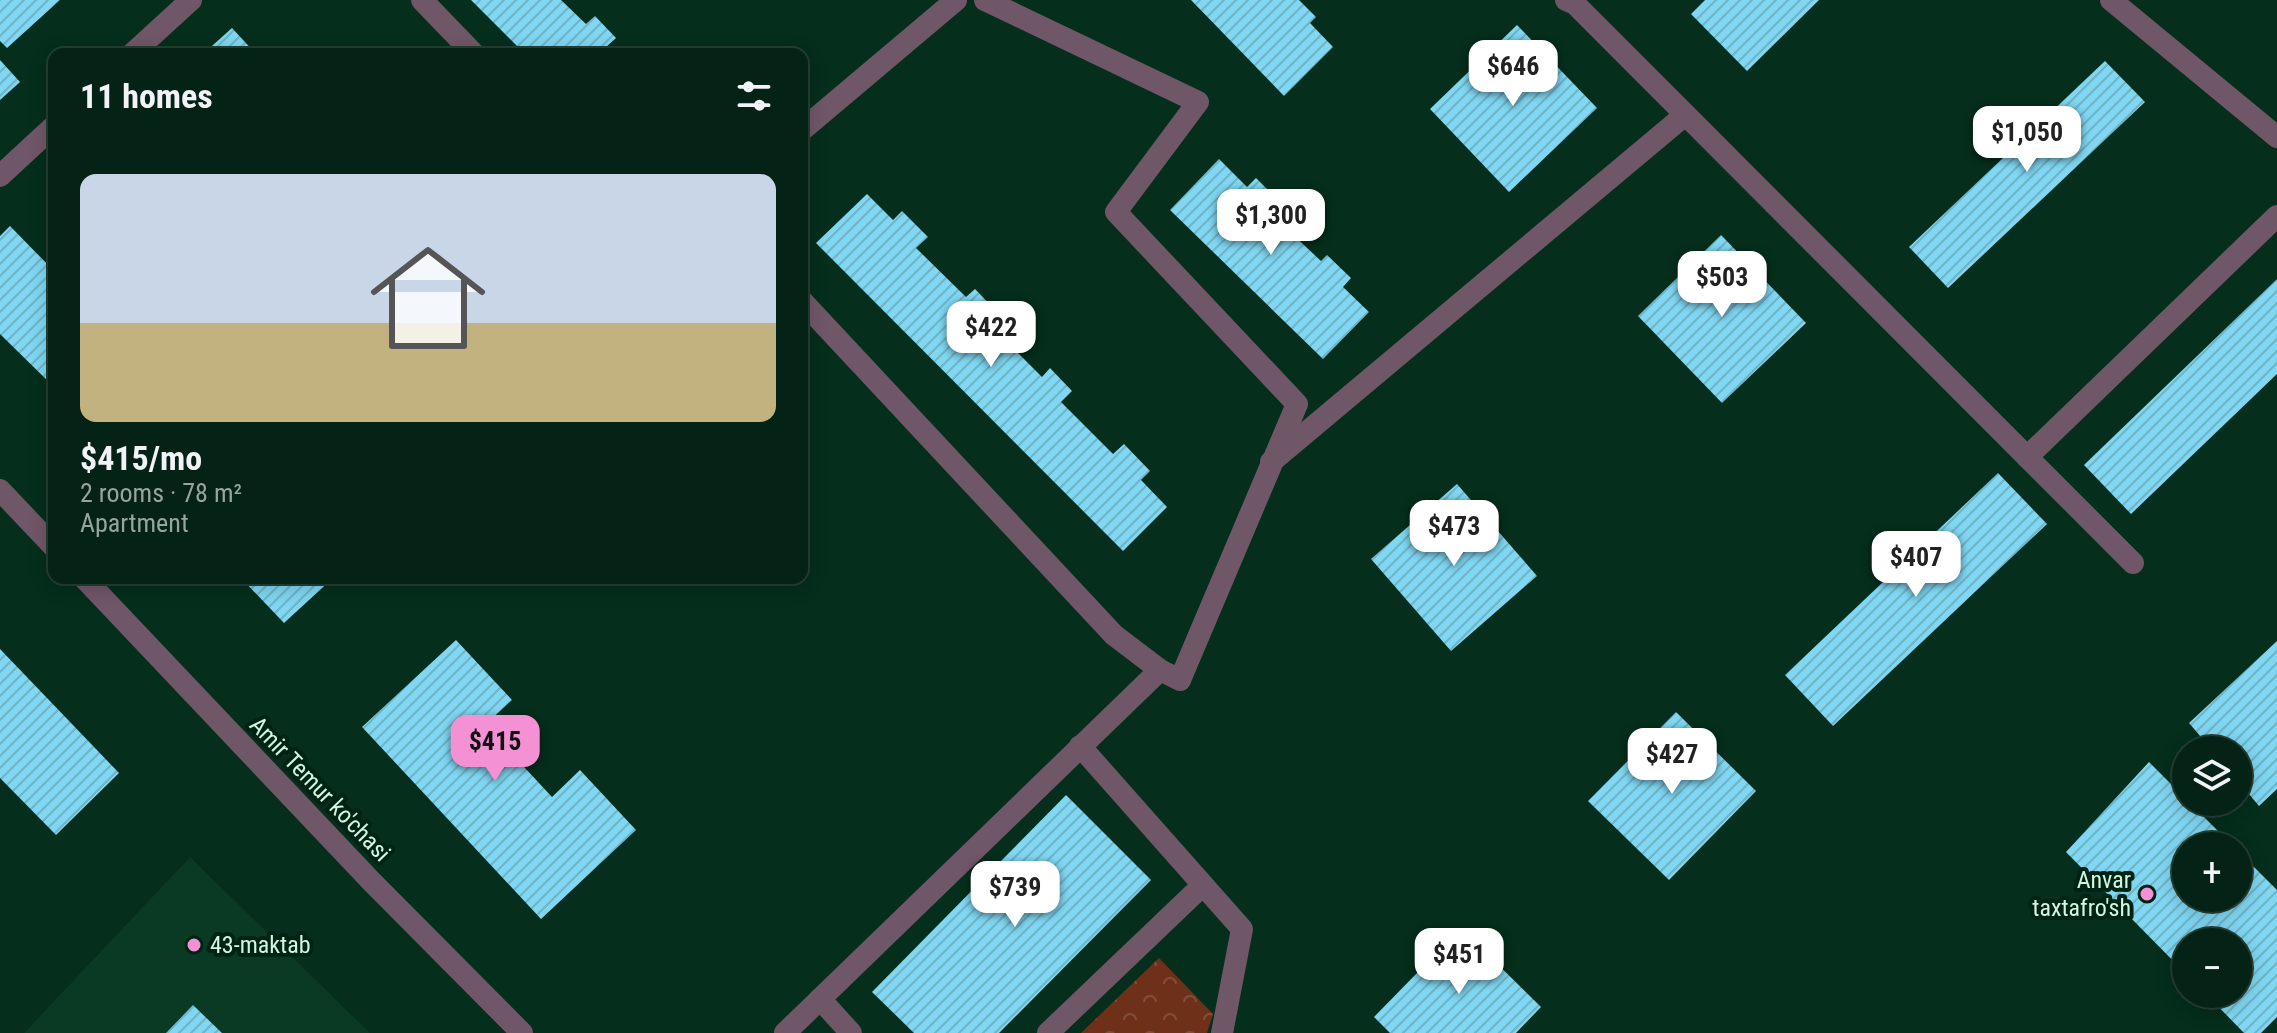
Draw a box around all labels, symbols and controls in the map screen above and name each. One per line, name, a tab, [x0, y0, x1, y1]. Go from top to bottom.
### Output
pin: $646	[1466, 40, 1560, 108]
text: $646	[1487, 51, 1539, 81]
icon: filters	[732, 74, 776, 118]
text: 11 homes	[80, 76, 213, 116]
pin: $1,050	[1962, 106, 2092, 174]
text: $1,050	[1991, 117, 2063, 147]
pin: $1,300	[1206, 189, 1336, 257]
text: $1,300	[1235, 200, 1307, 230]
icon: home	[356, 226, 500, 370]
pin: $503	[1675, 251, 1769, 319]
text: $503	[1696, 262, 1748, 292]
pin: $422	[944, 301, 1038, 369]
text: $422	[965, 312, 1017, 342]
text: $415/mo	[80, 438, 202, 478]
text: 2 rooms · 78 m²	[80, 478, 242, 508]
pin: $473	[1407, 500, 1501, 568]
text: Apartment	[80, 508, 189, 538]
text: $473	[1428, 511, 1480, 541]
pin: $407	[1869, 531, 1963, 599]
text: $407	[1890, 542, 1942, 572]
street label: Amir Temur ko'chasi	[244, 711, 396, 867]
pin: $415	[448, 715, 542, 783]
text: $415	[469, 726, 521, 756]
pin: $427	[1625, 728, 1719, 796]
map controls	[2172, 736, 2252, 1008]
button: layers	[2172, 736, 2252, 816]
text: $427	[1646, 739, 1698, 769]
button: +	[2172, 832, 2252, 912]
pin: $739	[968, 861, 1062, 929]
place label: Anvar taxtafro'sh	[2032, 866, 2131, 922]
text: $739	[989, 872, 1041, 902]
marker: Anvar taxtafro'sh	[2138, 885, 2156, 903]
pin: $451	[1412, 928, 1506, 996]
button: −	[2172, 928, 2252, 1008]
place label: 43-maktab	[210, 931, 310, 959]
marker: 43-maktab	[185, 936, 203, 954]
text: $451	[1433, 939, 1485, 969]

